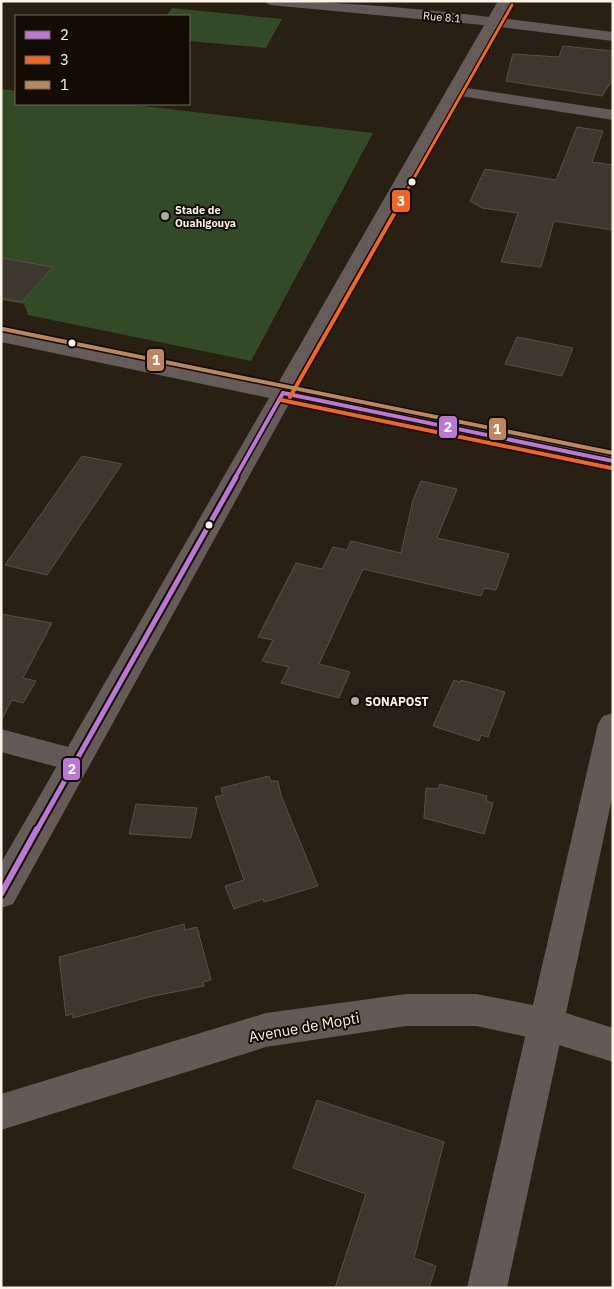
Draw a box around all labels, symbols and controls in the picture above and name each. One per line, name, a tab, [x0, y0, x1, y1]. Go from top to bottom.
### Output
street label: Rue 8.1	[422, 8, 462, 26]
legend	[15, 15, 190, 105]
text: 2	[60, 25, 69, 44]
text: 3	[60, 50, 69, 69]
text: 1	[60, 75, 69, 94]
unlabelled marker	[407, 177, 417, 187]
line badge: 3	[391, 189, 411, 213]
text: 3	[397, 192, 405, 210]
place label: Stade de Ouahigouya	[175, 203, 236, 230]
marker: Stade de Ouahigouya	[159, 210, 171, 222]
unlabelled marker	[67, 338, 77, 348]
line badge: 1	[146, 348, 165, 372]
text: 1	[152, 351, 161, 369]
line badge: 2	[438, 415, 458, 439]
line badge: 1	[488, 417, 507, 441]
text: 2	[444, 418, 452, 436]
text: 1	[493, 420, 502, 438]
unlabelled marker	[204, 520, 214, 530]
place label: SONAPOST	[365, 694, 429, 709]
marker: SONAPOST	[349, 695, 361, 707]
line badge: 2	[62, 757, 81, 781]
text: 2	[68, 760, 76, 778]
street label: Avenue de Mopti	[247, 1008, 361, 1046]

